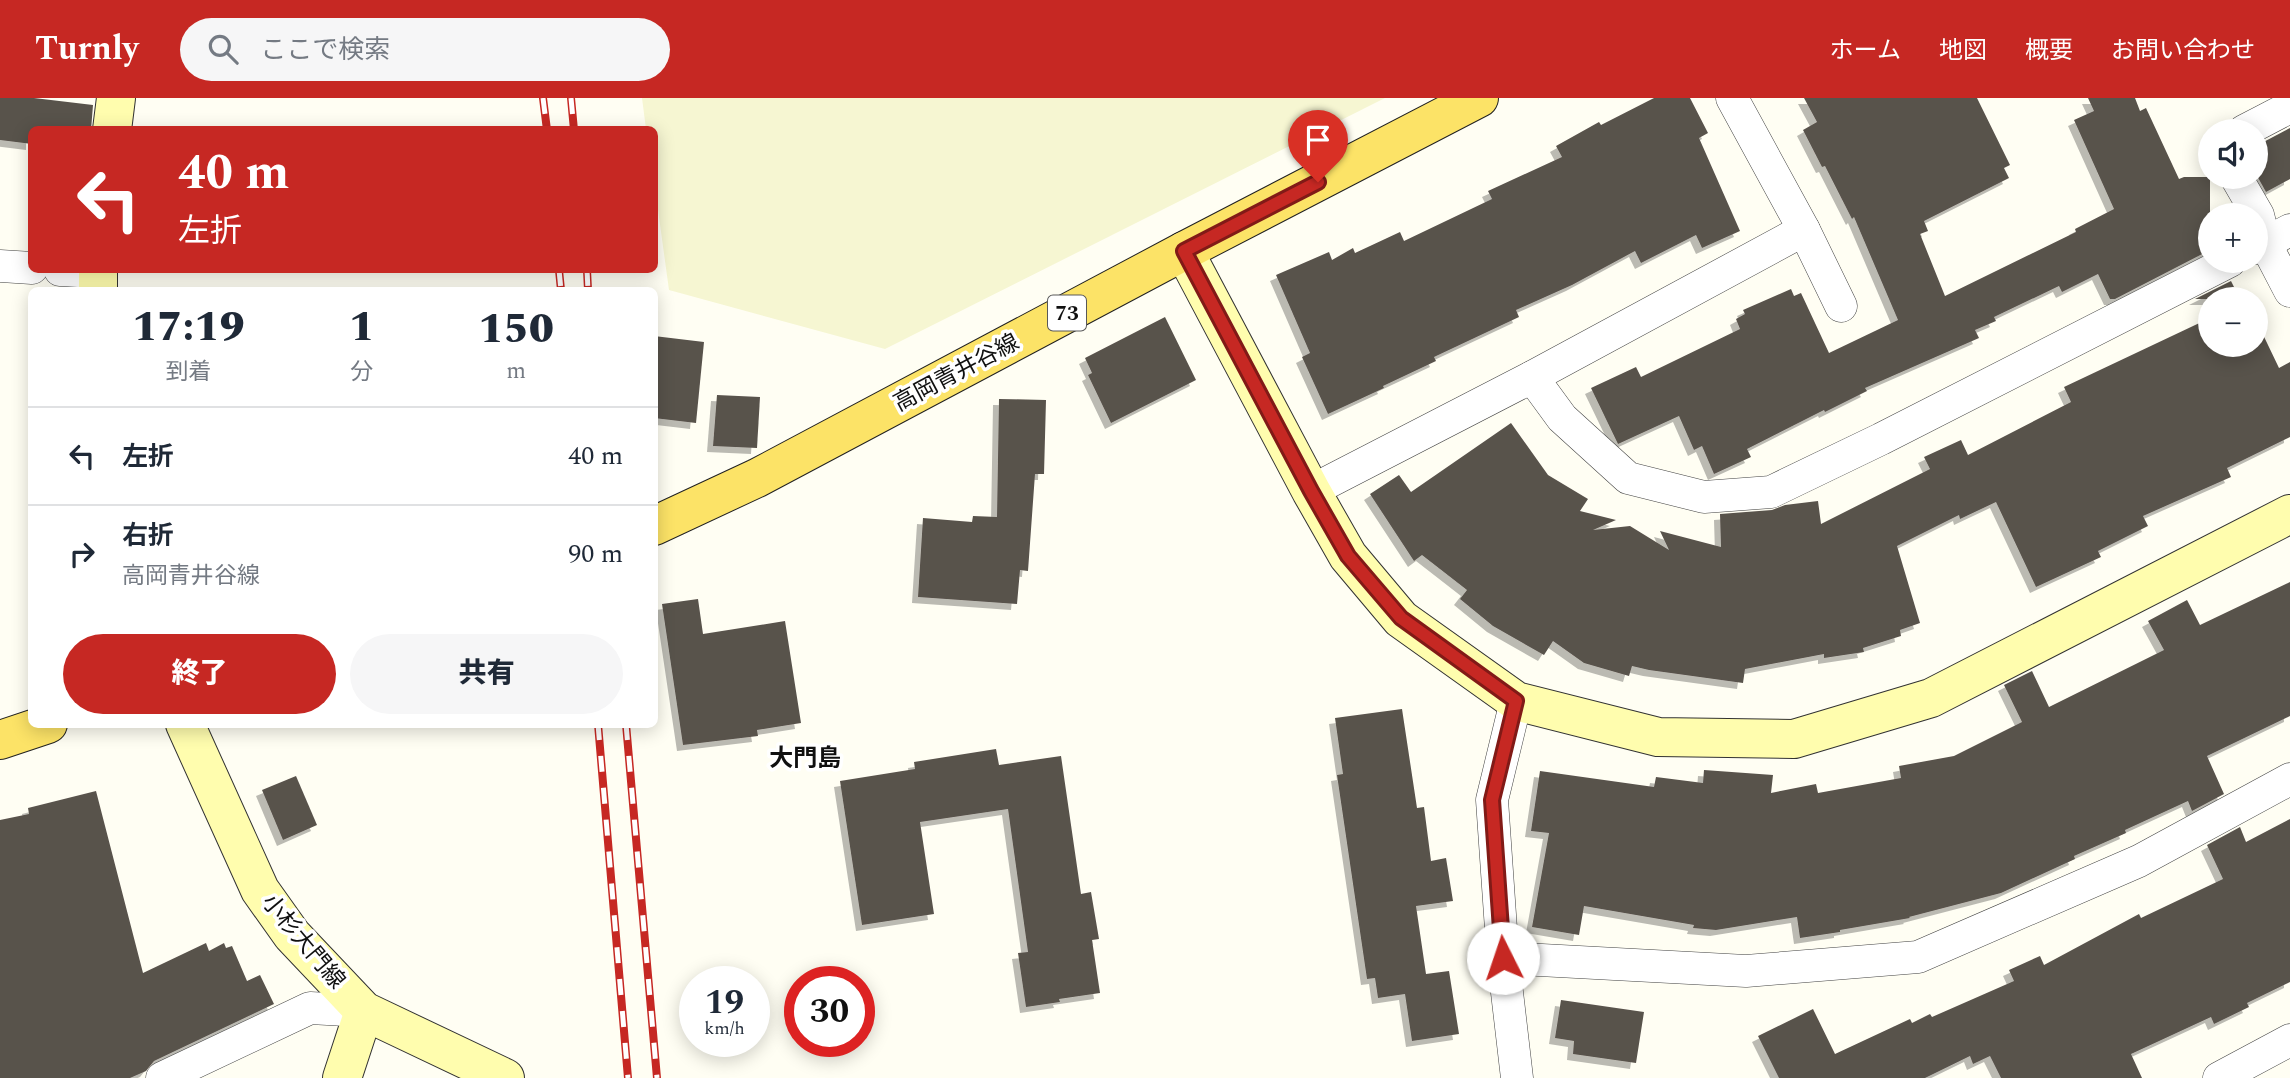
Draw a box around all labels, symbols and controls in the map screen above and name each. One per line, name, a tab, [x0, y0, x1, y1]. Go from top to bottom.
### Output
search box	[180, 18, 670, 81]
text: Turnly	[35, 24, 138, 74]
icon: search	[204, 30, 242, 68]
text: ここで検索	[260, 30, 390, 70]
text: ホーム	[1830, 33, 1901, 69]
text: 地図	[1939, 33, 1987, 69]
text: 概要	[2025, 33, 2073, 69]
text: お問い合わせ	[2111, 33, 2255, 69]
pin	[1288, 110, 1348, 182]
map controls	[2198, 119, 2268, 357]
button: sound	[2198, 119, 2268, 189]
icon: arrive	[1299, 121, 1337, 159]
text: 40 m	[178, 136, 289, 211]
icon: left	[63, 154, 154, 245]
button: +	[2198, 203, 2268, 273]
text: 左折	[178, 207, 242, 256]
button: −	[2198, 287, 2268, 357]
text: 17:19	[132, 296, 245, 359]
text: 1	[349, 296, 374, 359]
road number: 73	[1048, 296, 1086, 330]
text: 150	[478, 298, 554, 361]
street label: 高岡青井谷線	[888, 325, 1026, 421]
text: m	[506, 354, 526, 389]
text: 到着	[165, 355, 211, 390]
text: 分	[350, 355, 373, 390]
text: 40 m	[568, 436, 623, 476]
icon: left	[63, 437, 101, 475]
text: 左折	[122, 437, 174, 477]
text: 右折	[122, 516, 174, 556]
text: 90 m	[568, 534, 623, 574]
icon: right	[63, 535, 101, 573]
text: 高岡青井谷線	[122, 559, 260, 594]
button: 終了	[63, 634, 336, 714]
button: 共有	[350, 634, 623, 714]
district label: 大門島	[769, 741, 841, 777]
street label: 小杉大門線	[252, 887, 353, 997]
position arrow	[1466, 921, 1540, 995]
speed limit sign: 30	[784, 966, 875, 1057]
text: 19	[705, 976, 744, 1029]
text: km/h	[704, 1015, 745, 1042]

